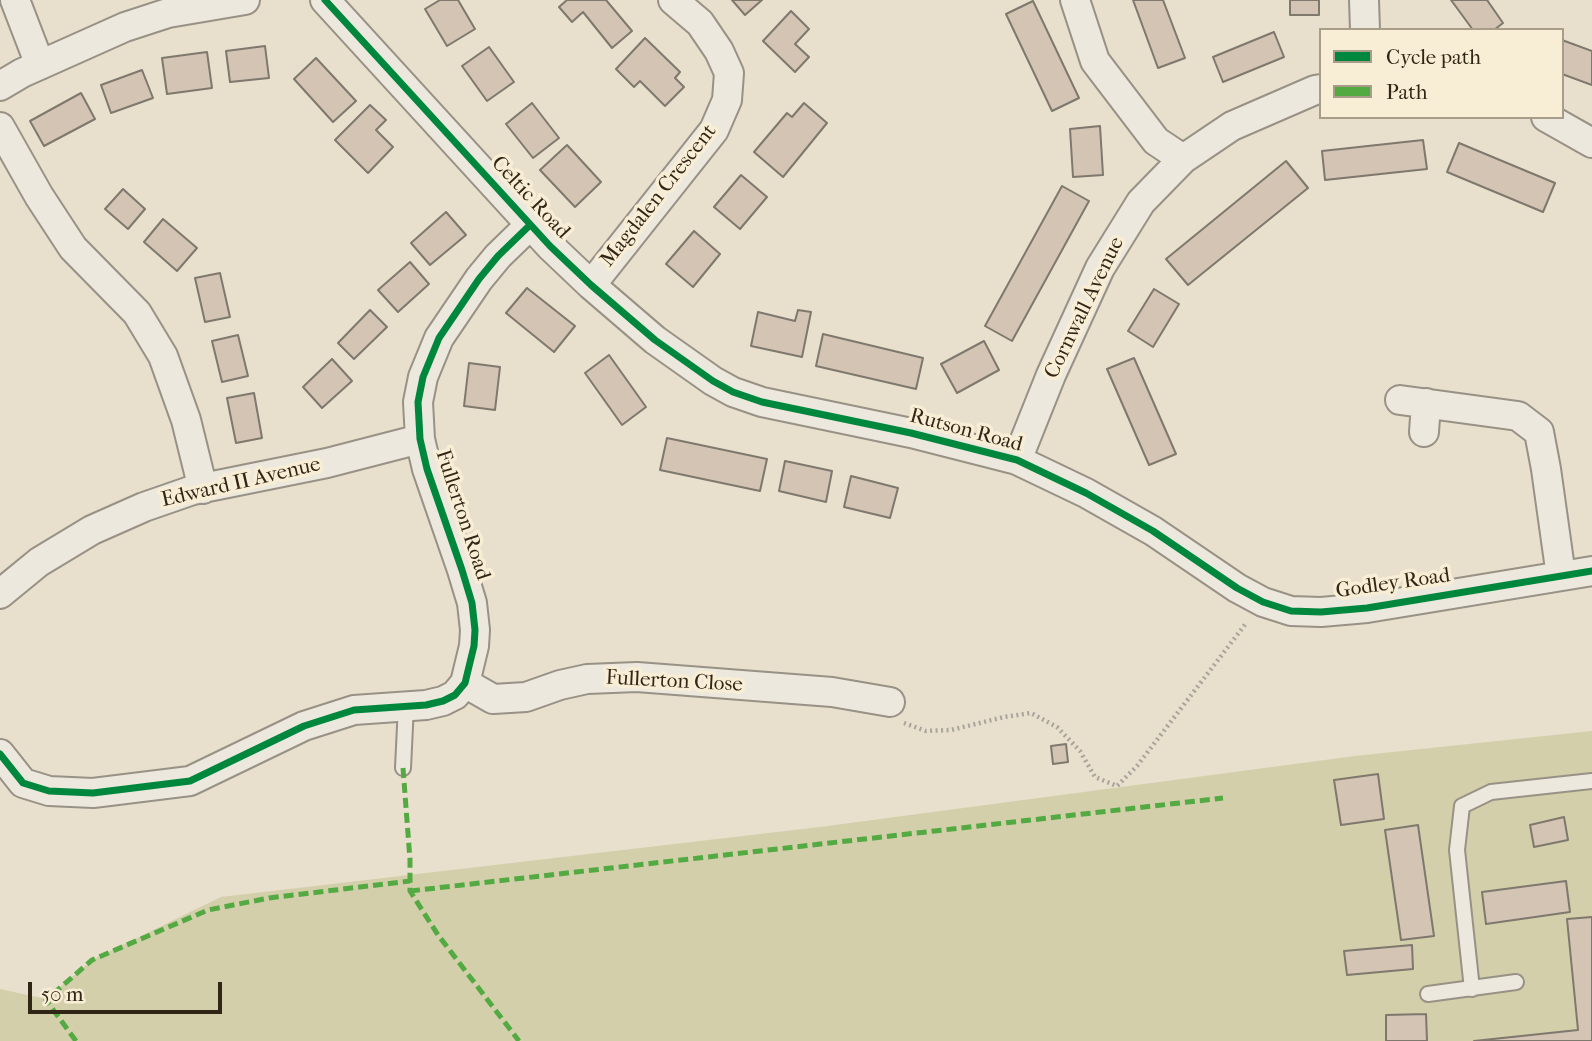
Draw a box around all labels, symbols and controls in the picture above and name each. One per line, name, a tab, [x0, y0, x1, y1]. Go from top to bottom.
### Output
legend	[1319, 28, 1564, 119]
text: Cycle path	[1386, 45, 1481, 69]
text: Path	[1386, 80, 1427, 104]
street label: Magdalen Crescent	[595, 120, 723, 272]
street label: Celtic Road	[485, 151, 575, 245]
street label: Cornwall Avenue	[1040, 233, 1130, 383]
street label: Rutson Road	[907, 404, 1025, 458]
street label: Fullerton Road	[429, 447, 495, 583]
street label: Edward II Avenue	[159, 452, 323, 514]
street label: Godley Road	[1334, 564, 1452, 604]
street label: Fullerton Close	[605, 666, 743, 698]
scale bar	[32, 968, 226, 1012]
text: 50 m	[41, 982, 84, 1006]

